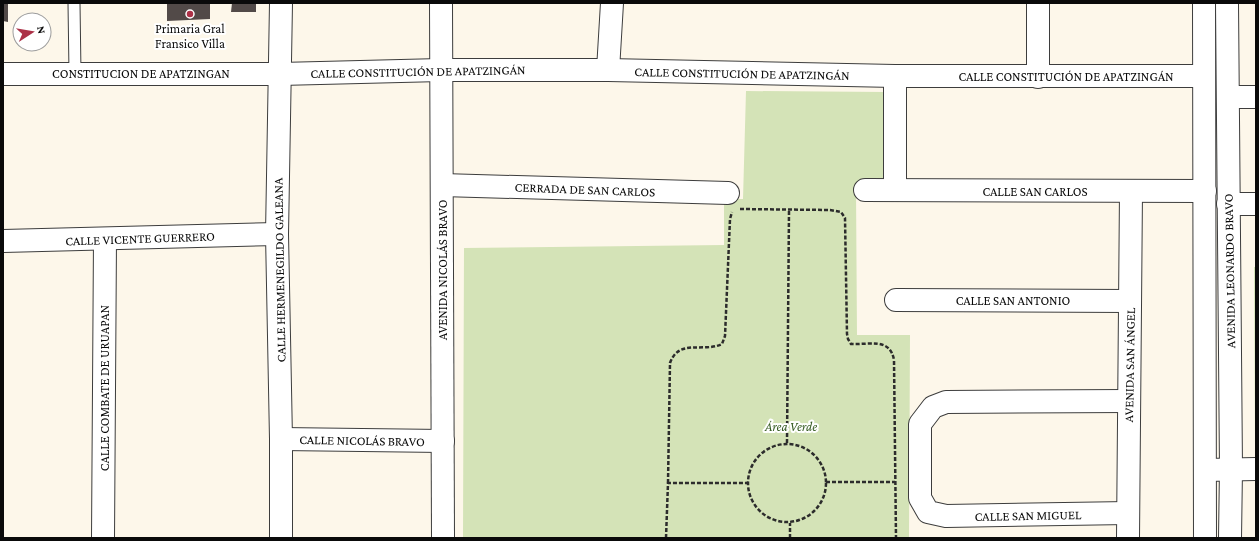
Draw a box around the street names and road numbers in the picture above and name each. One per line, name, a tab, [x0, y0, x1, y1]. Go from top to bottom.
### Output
street label: CALLE CONSTITUCIÓN DE APATZINGÁN	[310, 62, 526, 81]
street label: CALLE CONSTITUCIÓN DE APATZINGÁN	[634, 64, 850, 83]
street label: CONSTITUCION DE APATZINGAN	[52, 66, 230, 81]
street label: CALLE CONSTITUCIÓN DE APATZINGÁN	[958, 69, 1174, 84]
street label: CALLE HERMENEGILDO GALEANA	[270, 177, 289, 362]
street label: CERRADA DE SAN CARLOS	[514, 180, 655, 199]
street label: CALLE SAN CARLOS	[982, 184, 1088, 199]
street label: AVENIDA LEONARDO BRAVO	[1221, 193, 1238, 348]
street label: AVENIDA NICOLÁS BRAVO	[435, 199, 450, 340]
street label: CALLE VICENTE GUERRERO	[65, 228, 215, 249]
street label: CALLE SAN ANTONIO	[956, 293, 1071, 308]
street label: CALLE COMBATE DE URUAPAN	[97, 305, 112, 471]
street label: AVENIDA SAN ÁNGEL	[1121, 307, 1138, 422]
street label: CALLE NICOLÁS BRAVO	[299, 432, 425, 449]
street label: CALLE SAN MIGUEL	[974, 507, 1082, 524]

